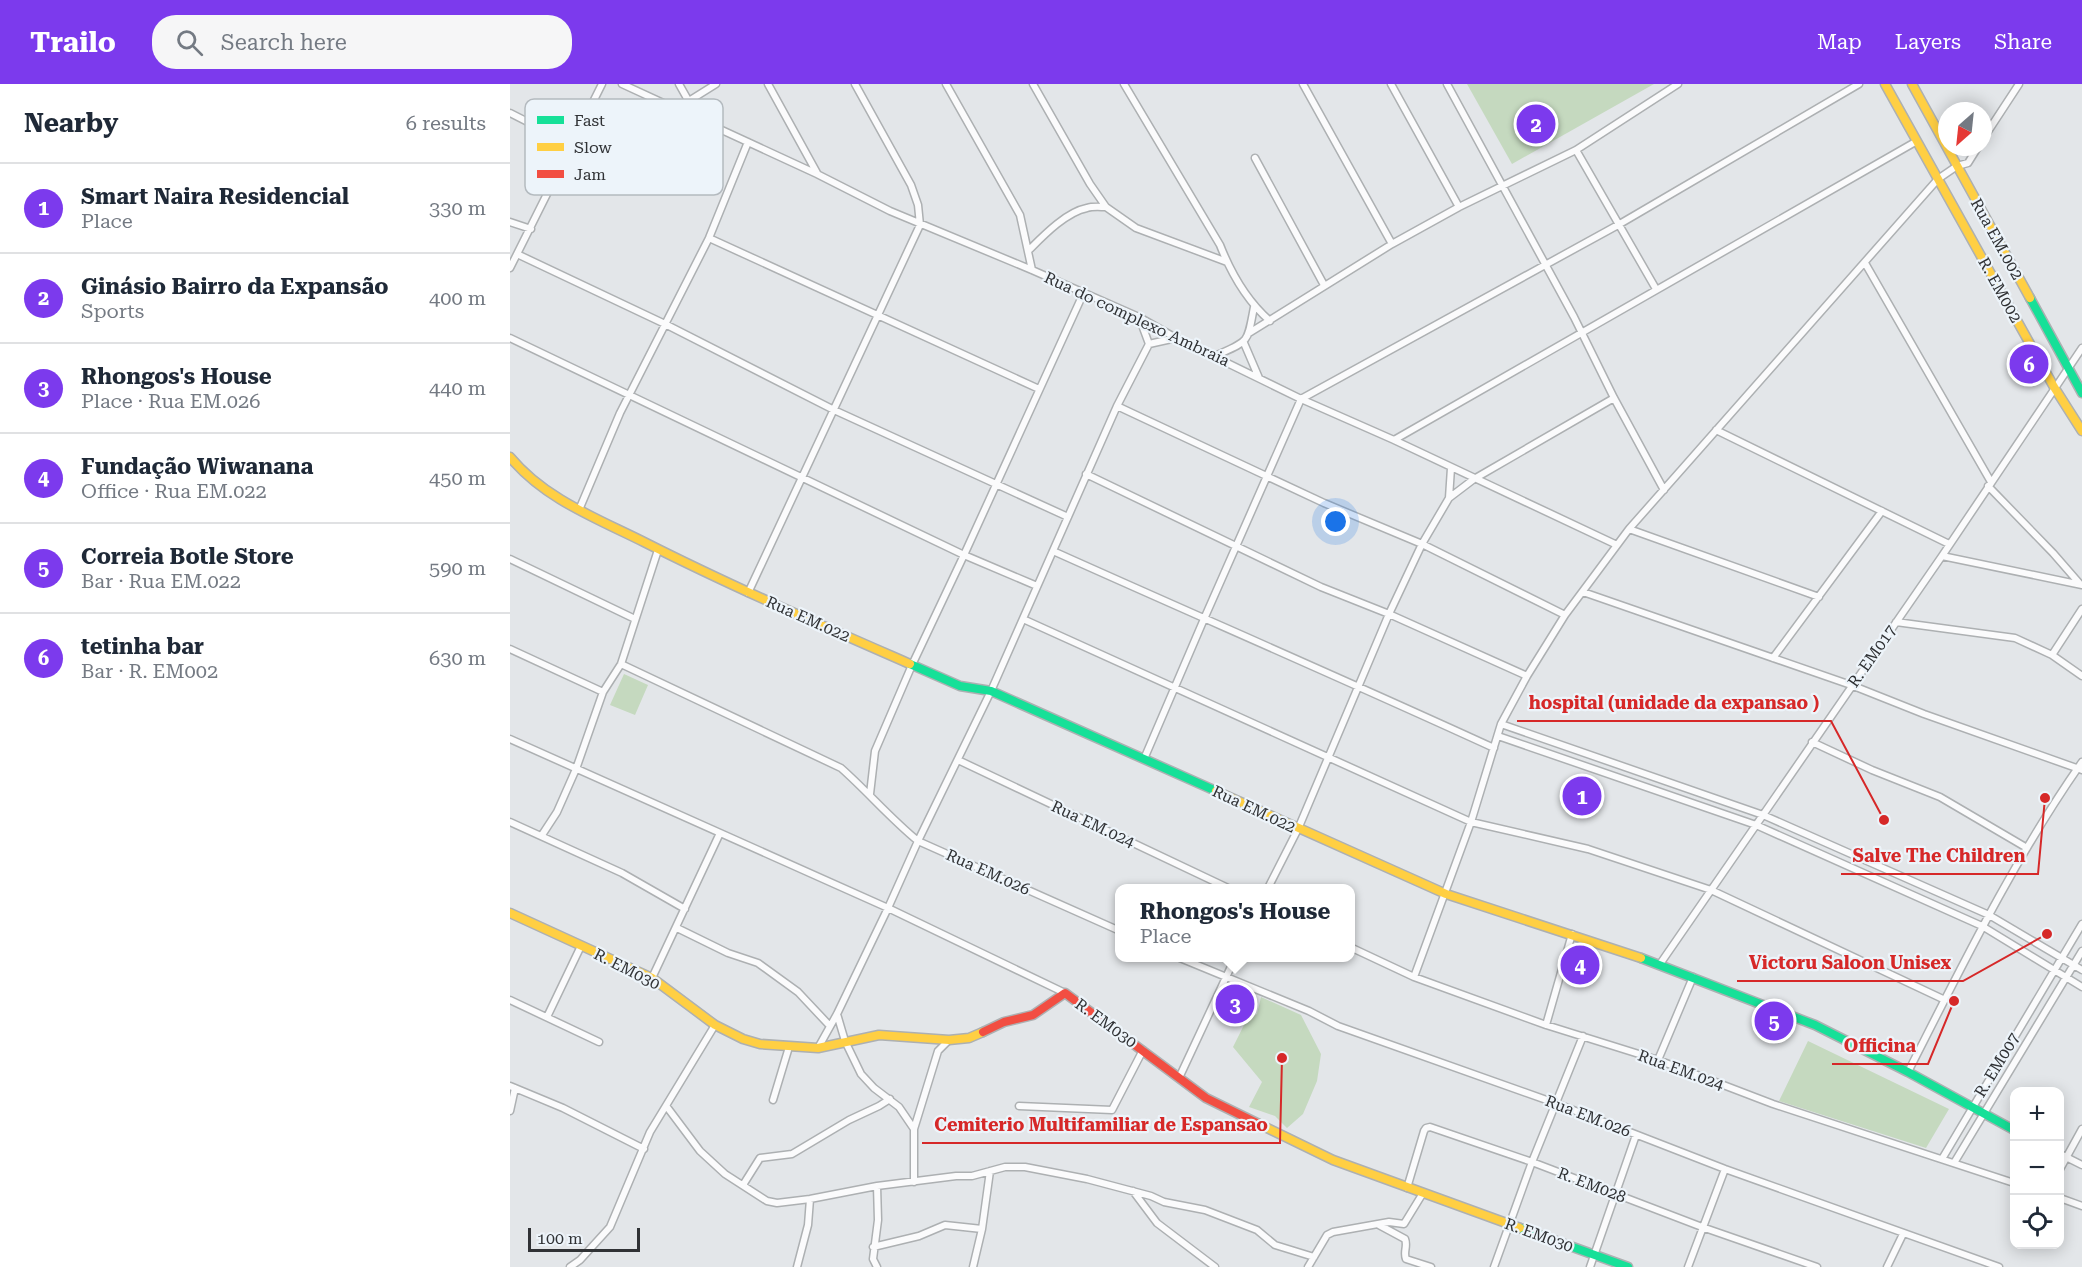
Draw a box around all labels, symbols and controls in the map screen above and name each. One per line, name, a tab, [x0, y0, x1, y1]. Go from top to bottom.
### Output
search box	[152, 15, 572, 69]
text: Trailo	[30, 26, 116, 59]
icon: search	[173, 26, 206, 59]
text: Search here	[221, 30, 347, 55]
text: Map	[1817, 30, 1862, 54]
text: Layers	[1895, 30, 1961, 54]
text: Share	[1994, 30, 2052, 54]
legend	[525, 99, 723, 195]
pin: 2	[1516, 102, 1556, 147]
north arrow	[1938, 102, 1992, 156]
text: Nearby	[24, 108, 118, 138]
text: 6 results	[406, 111, 486, 135]
text: Fast	[574, 111, 605, 130]
text: Slow	[574, 138, 612, 157]
text: Jam	[574, 165, 606, 184]
text: Smart Naira Residencial	[81, 184, 349, 209]
street label: Rua EM.002	[1967, 195, 2027, 283]
text: 1	[38, 196, 49, 220]
text: 330 m	[429, 196, 486, 220]
text: Place	[81, 209, 133, 233]
street label: R. EM002	[1974, 254, 2026, 326]
street label: Rua do complexo Ambraia	[1041, 268, 1233, 371]
text: Ginásio Bairro da Expansão	[81, 274, 389, 299]
text: 2	[38, 286, 49, 310]
text: 400 m	[429, 286, 486, 310]
text: Sports	[81, 299, 144, 323]
pin: 6	[2010, 342, 2048, 386]
text: Rhongos's House	[81, 364, 272, 389]
text: 3	[38, 376, 49, 400]
text: 440 m	[429, 376, 486, 400]
text: Place · Rua EM.026	[81, 389, 260, 413]
text: Fundação Wiwanana	[81, 454, 314, 479]
text: 4	[38, 466, 49, 490]
text: 450 m	[429, 466, 486, 490]
text: Office · Rua EM.022	[81, 479, 267, 503]
your location	[1321, 507, 1350, 536]
text: Correia Botle Store	[81, 544, 294, 569]
text: 5	[38, 556, 49, 580]
text: 590 m	[429, 556, 486, 580]
text: Bar · Rua EM.022	[81, 569, 241, 593]
street label: Rua EM.022	[763, 592, 853, 646]
street label: R. EM017	[1844, 621, 1900, 691]
text: tetinha bar	[81, 634, 204, 659]
text: 6	[38, 646, 49, 670]
text: 630 m	[429, 646, 486, 670]
text: Bar · R. EM002	[81, 659, 218, 683]
callout: hospital (unidade da expansao )	[1517, 685, 1831, 721]
text: hospital (unidade da expansao )	[1529, 692, 1819, 713]
pin: 1	[1562, 774, 1602, 818]
street label: Rua EM.022	[1209, 781, 1299, 837]
street label: Rua EM.024	[1048, 796, 1138, 852]
callout: Salve The Children	[1841, 838, 2038, 874]
street label: Rua EM.026	[943, 845, 1033, 899]
text: Salve The Children	[1853, 845, 2025, 866]
popup	[1115, 884, 1355, 962]
text: Rhongos's House	[1140, 899, 1330, 924]
text: Place	[1140, 924, 1191, 948]
pin: 4	[1560, 942, 1600, 988]
street label: R. EM030	[591, 944, 663, 994]
callout: Victoru Saloon Unisex	[1737, 945, 1963, 981]
text: Victoru Saloon Unisex	[1749, 952, 1952, 973]
pin: 3	[1216, 982, 1254, 1026]
street label: R. EM030	[1071, 994, 1141, 1052]
pin: 5	[1754, 998, 1794, 1044]
callout: Officina	[1832, 1028, 1928, 1064]
street label: R. EM007	[1970, 1029, 2024, 1101]
text: Officina	[1844, 1035, 1917, 1056]
street label: Rua EM.024	[1635, 1046, 1727, 1094]
map controls	[2010, 1087, 2064, 1249]
button: +	[2010, 1087, 2064, 1141]
street label: Rua EM.026	[1543, 1091, 1633, 1141]
callout: Cemiterio Multifamiliar de Espansao	[922, 1107, 1280, 1143]
text: Cemiterio Multifamiliar de Espansao	[934, 1114, 1268, 1135]
button: −	[2010, 1141, 2064, 1195]
street label: R. EM028	[1555, 1163, 1629, 1207]
button: locate	[2010, 1195, 2064, 1249]
street label: R. EM030	[1502, 1214, 1576, 1256]
scale bar	[528, 1225, 640, 1252]
text: 100 m	[537, 1229, 583, 1248]

